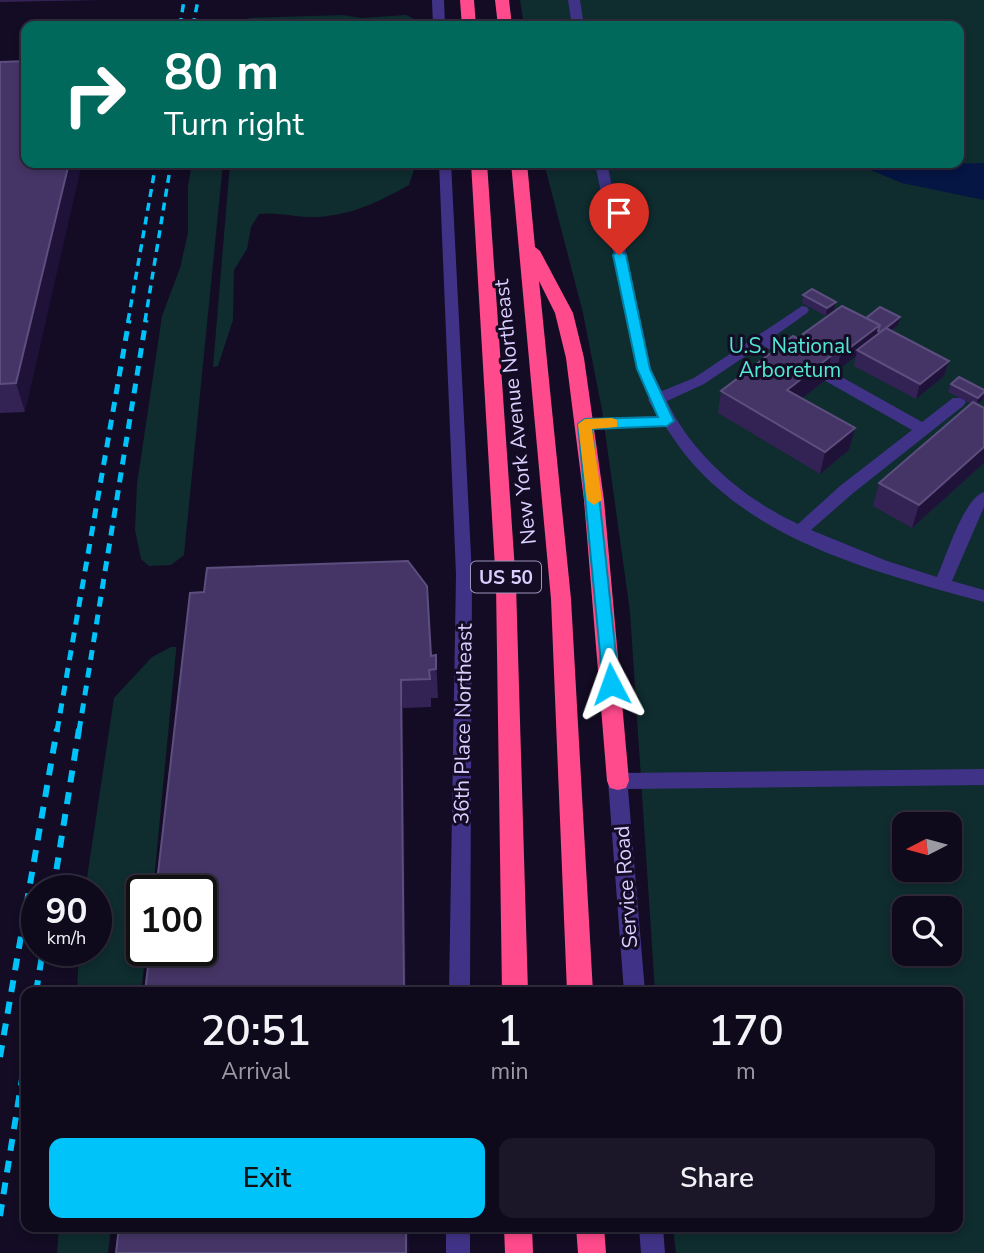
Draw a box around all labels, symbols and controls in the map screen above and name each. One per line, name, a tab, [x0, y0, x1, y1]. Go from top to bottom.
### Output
text: 80 m	[164, 39, 279, 106]
icon: right	[49, 49, 140, 140]
text: Turn right	[164, 103, 304, 146]
pin	[589, 183, 649, 255]
icon: arrive	[600, 194, 638, 232]
street label: New York Avenue Northeast	[487, 277, 543, 546]
park label: U.S. National Arboretum	[729, 332, 852, 384]
road number: US 50	[471, 562, 541, 592]
street label: 36th Place Northeast	[447, 623, 479, 825]
position arrow	[574, 647, 648, 721]
north arrow	[892, 812, 962, 882]
map controls	[892, 812, 962, 966]
street label: Service Road	[608, 825, 644, 949]
speed limit sign: 100	[126, 875, 217, 966]
text: 90	[45, 888, 88, 935]
button: search	[892, 896, 962, 966]
text: km/h	[47, 926, 86, 950]
text: 20:51	[200, 1003, 311, 1060]
text: 1	[497, 1003, 522, 1060]
text: 170	[708, 1003, 784, 1060]
text: Arrival	[221, 1056, 290, 1087]
text: min	[491, 1056, 529, 1087]
text: m	[736, 1056, 756, 1087]
button: Exit	[49, 1138, 485, 1218]
button: Share	[499, 1138, 935, 1218]

